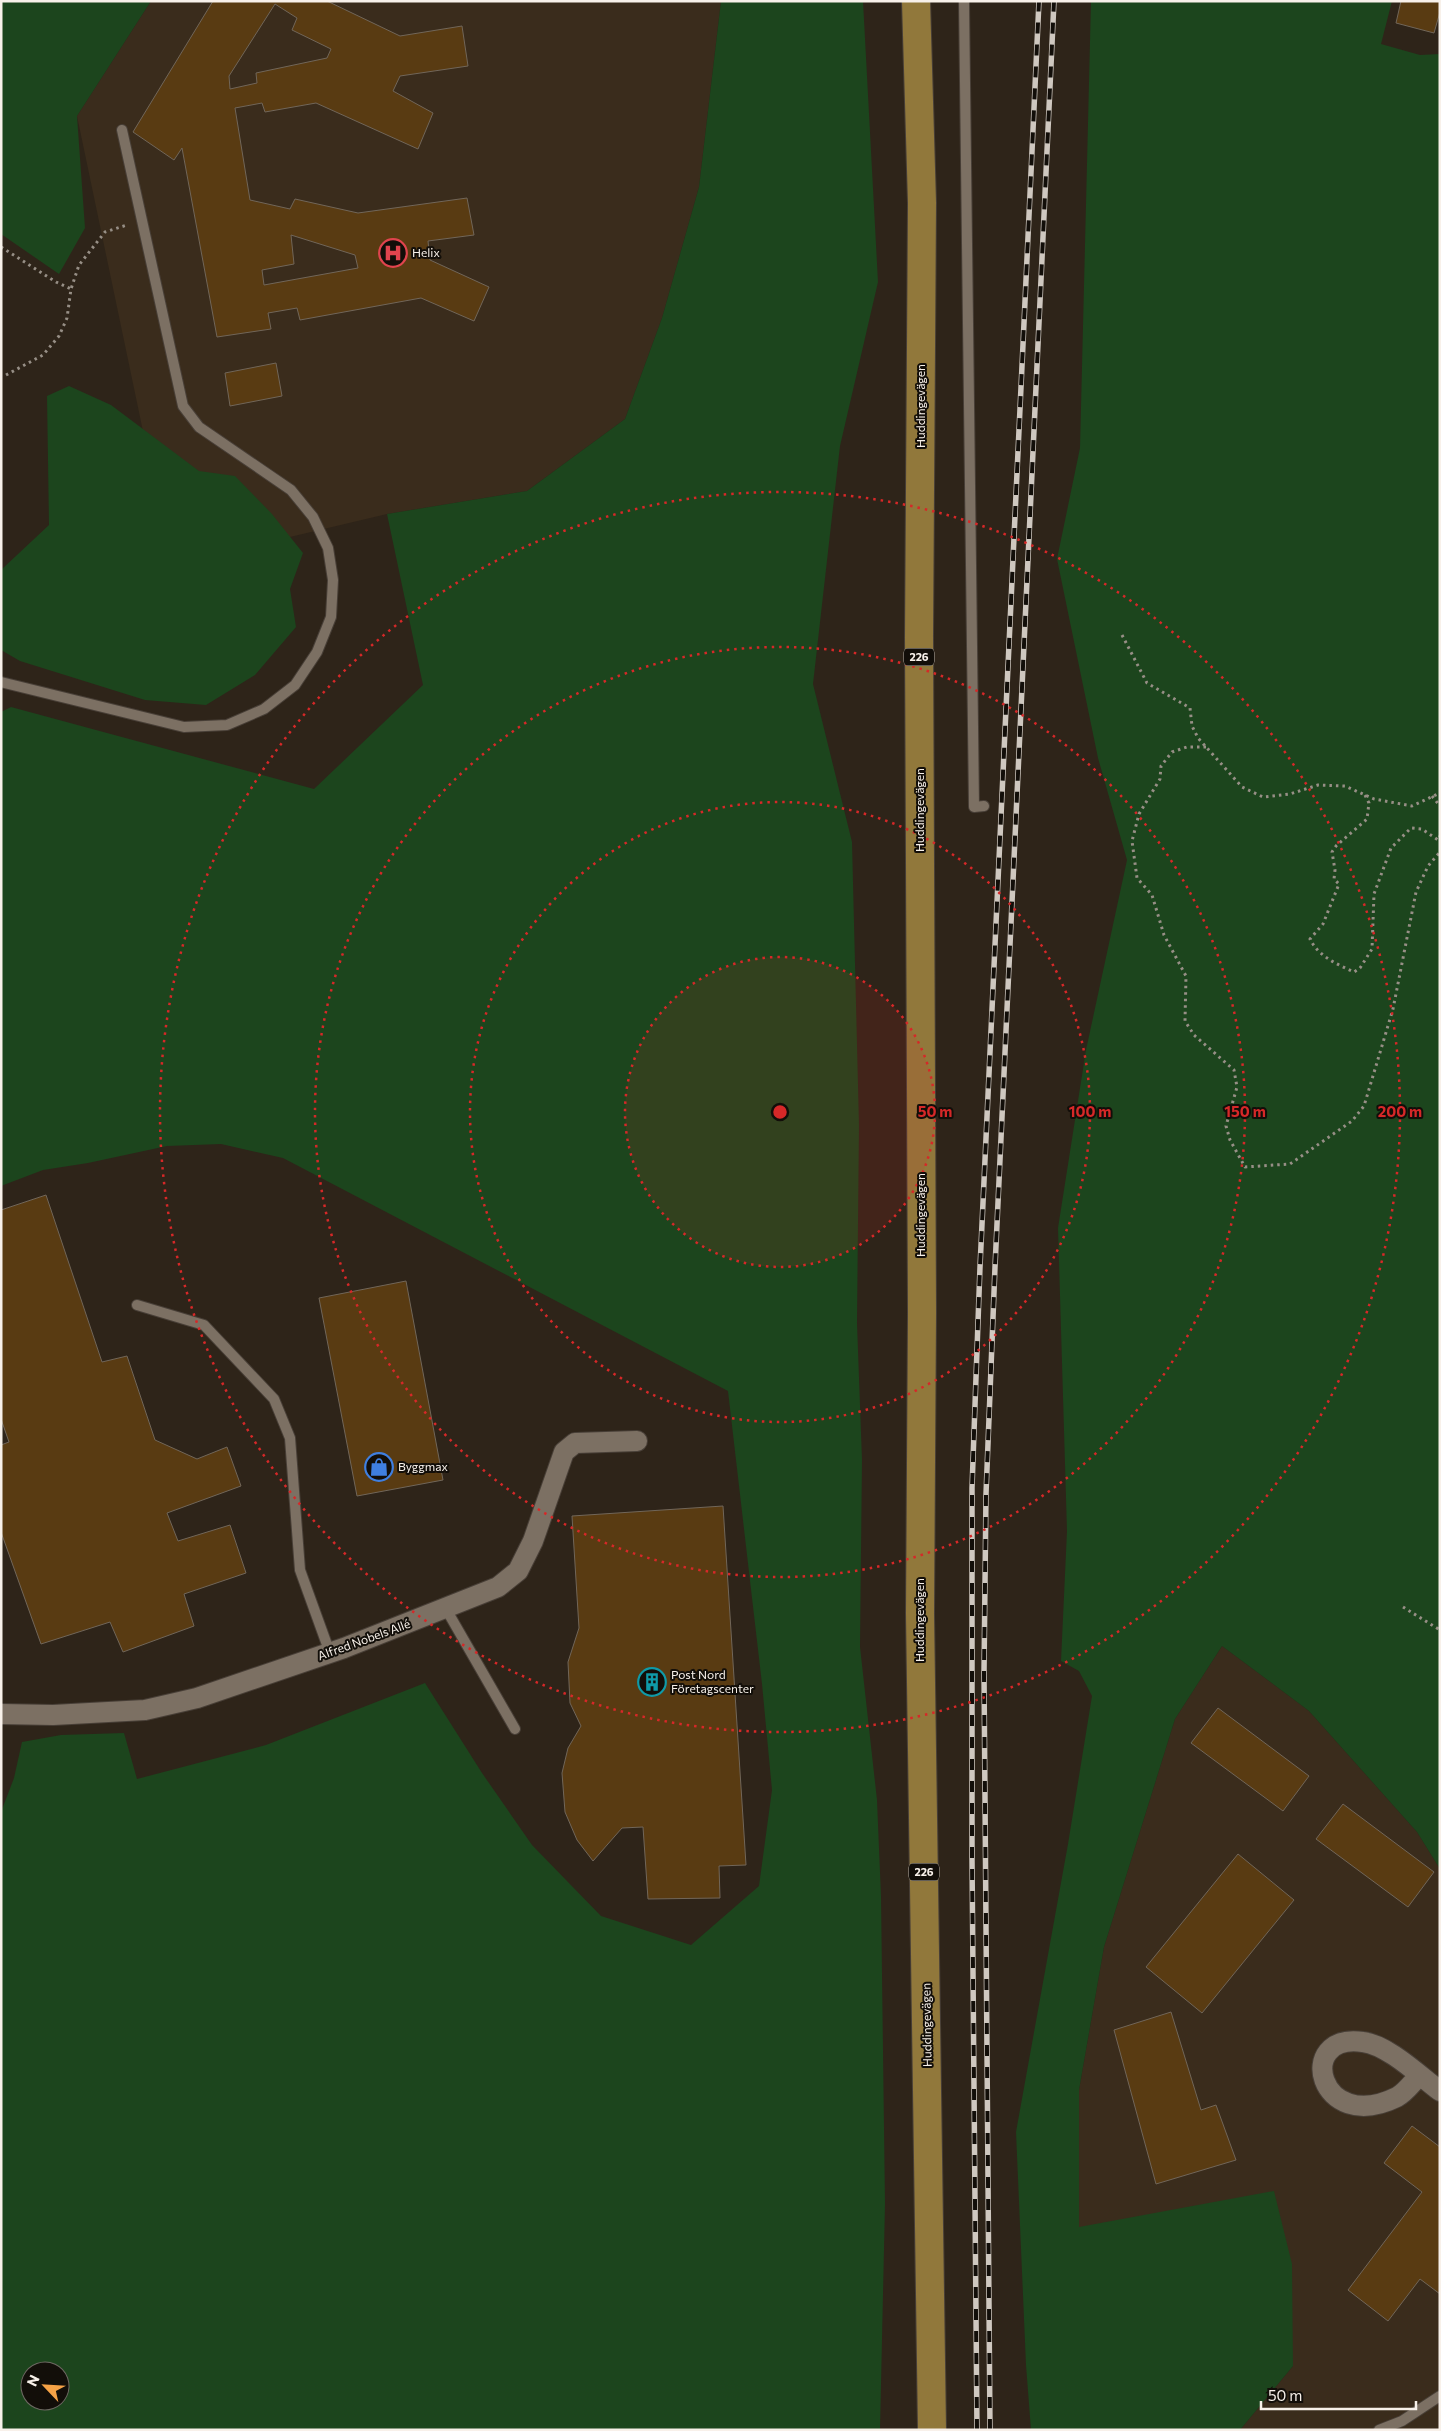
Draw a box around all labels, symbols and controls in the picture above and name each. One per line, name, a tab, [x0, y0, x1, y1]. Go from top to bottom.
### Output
hospital icon: Helix	[378, 238, 408, 268]
place label: Helix	[412, 245, 440, 259]
street label: Huddingevägen	[913, 364, 927, 448]
road number: 226	[904, 649, 934, 666]
street label: Huddingevägen	[912, 768, 926, 852]
text: 50 m	[918, 1102, 952, 1120]
text: 100 m	[1069, 1102, 1111, 1120]
text: 150 m	[1224, 1102, 1266, 1120]
text: 200 m	[1378, 1102, 1422, 1120]
centre of rings	[771, 1103, 789, 1121]
street label: Huddingevägen	[913, 1173, 927, 1257]
shop icon: Byggmax	[364, 1452, 394, 1482]
place label: Byggmax	[398, 1459, 448, 1473]
street label: Huddingevägen	[912, 1578, 926, 1662]
street label: Alfred Nobels Allé	[316, 1616, 412, 1662]
building icon: Post Nord Företagscenter	[637, 1667, 667, 1697]
place label: Post Nord Företagscenter	[671, 1667, 754, 1695]
road number: 226	[909, 1864, 939, 1880]
street label: Huddingevägen	[918, 1983, 934, 2067]
north arrow	[20, 2361, 70, 2411]
text: N	[23, 2372, 43, 2389]
scale bar	[1261, 2378, 1416, 2410]
text: 50 m	[1268, 2386, 1302, 2404]

